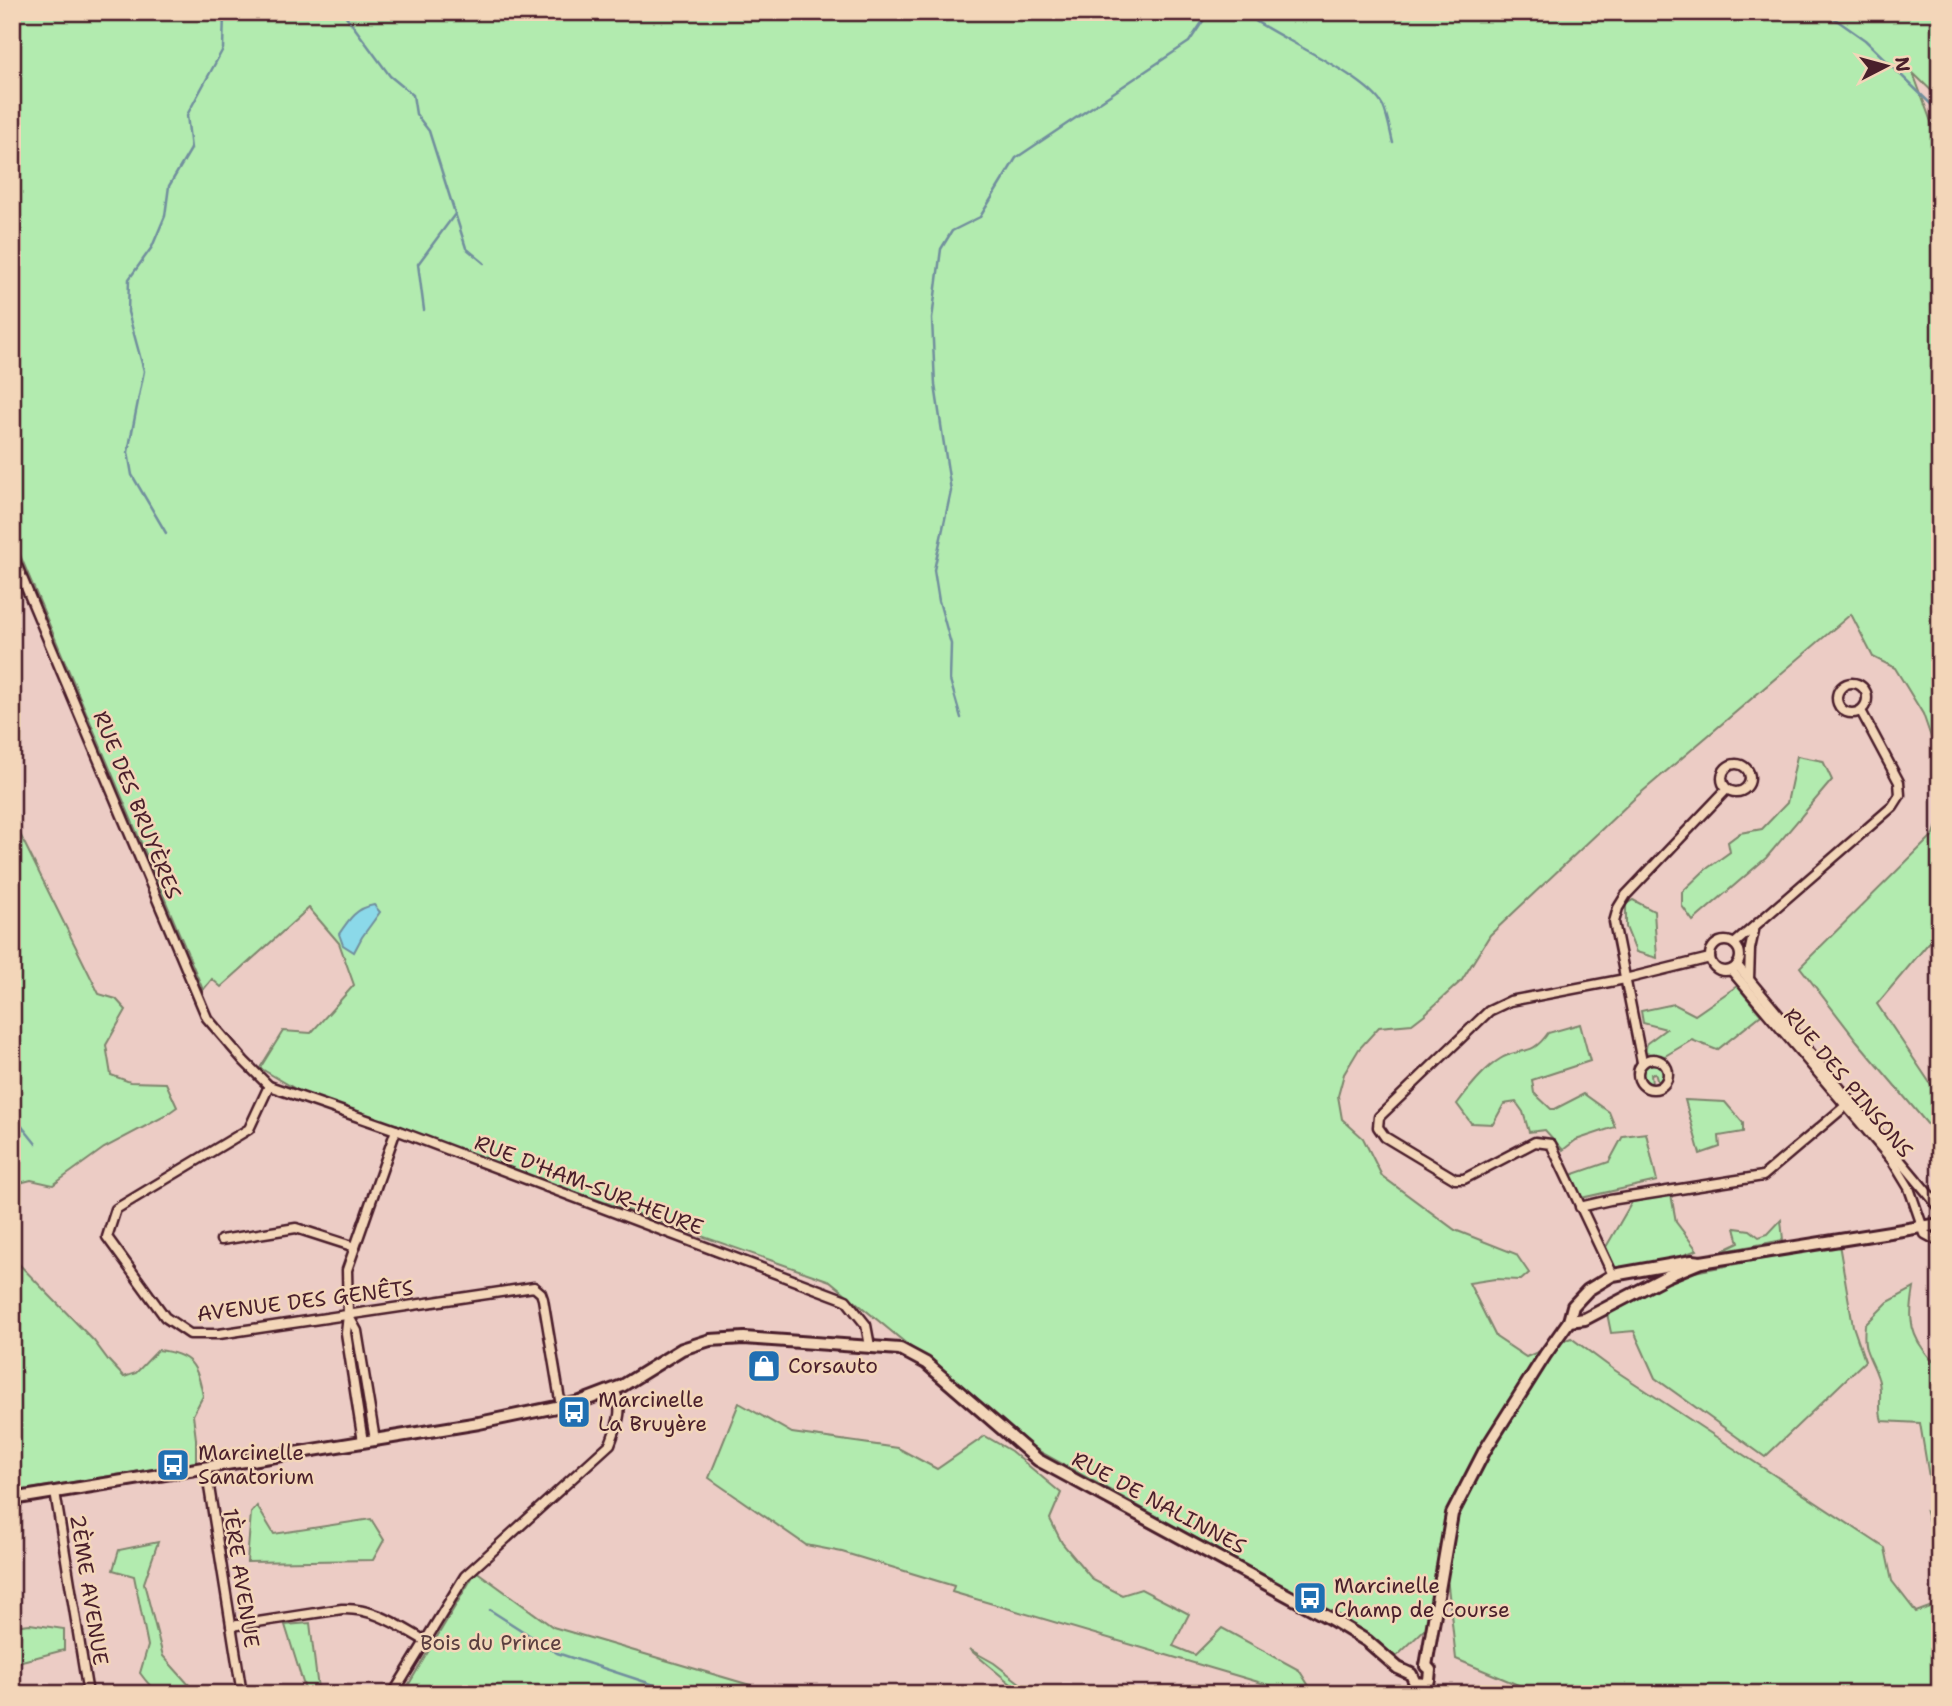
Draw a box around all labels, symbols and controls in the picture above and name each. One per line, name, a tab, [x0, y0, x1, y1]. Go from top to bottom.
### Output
north arrow	[1850, 32, 1920, 102]
text: N	[1889, 55, 1916, 73]
street label: RUE DES BRUYÈRES	[86, 706, 188, 903]
street label: RUE DES PINSONS	[1777, 1002, 1919, 1164]
street label: RUE D'HAM-SUR-HEURE	[470, 1128, 708, 1242]
street label: AVENUE DES GENÊTS	[195, 1273, 415, 1328]
shop icon: Corsauto	[745, 1347, 783, 1385]
place label: Corsauto	[788, 1352, 878, 1380]
place label: Marcinelle La Bruyère	[598, 1386, 707, 1438]
bus stop icon: Marcinelle La Bruyère	[555, 1393, 593, 1431]
place label: Marcinelle Sanatorium	[198, 1439, 314, 1491]
street label: RUE DE NALINNES	[1067, 1445, 1251, 1561]
bus stop icon: Marcinelle Sanatorium	[154, 1446, 192, 1484]
street label: 1ÈRE AVENUE	[216, 1506, 267, 1650]
street label: 2ÈME AVENUE	[63, 1512, 116, 1667]
place label: Marcinelle Champ de Course	[1334, 1572, 1510, 1624]
bus stop icon: Marcinelle Champ de Course	[1291, 1579, 1329, 1617]
park label: Bois du Prince	[420, 1629, 562, 1657]

